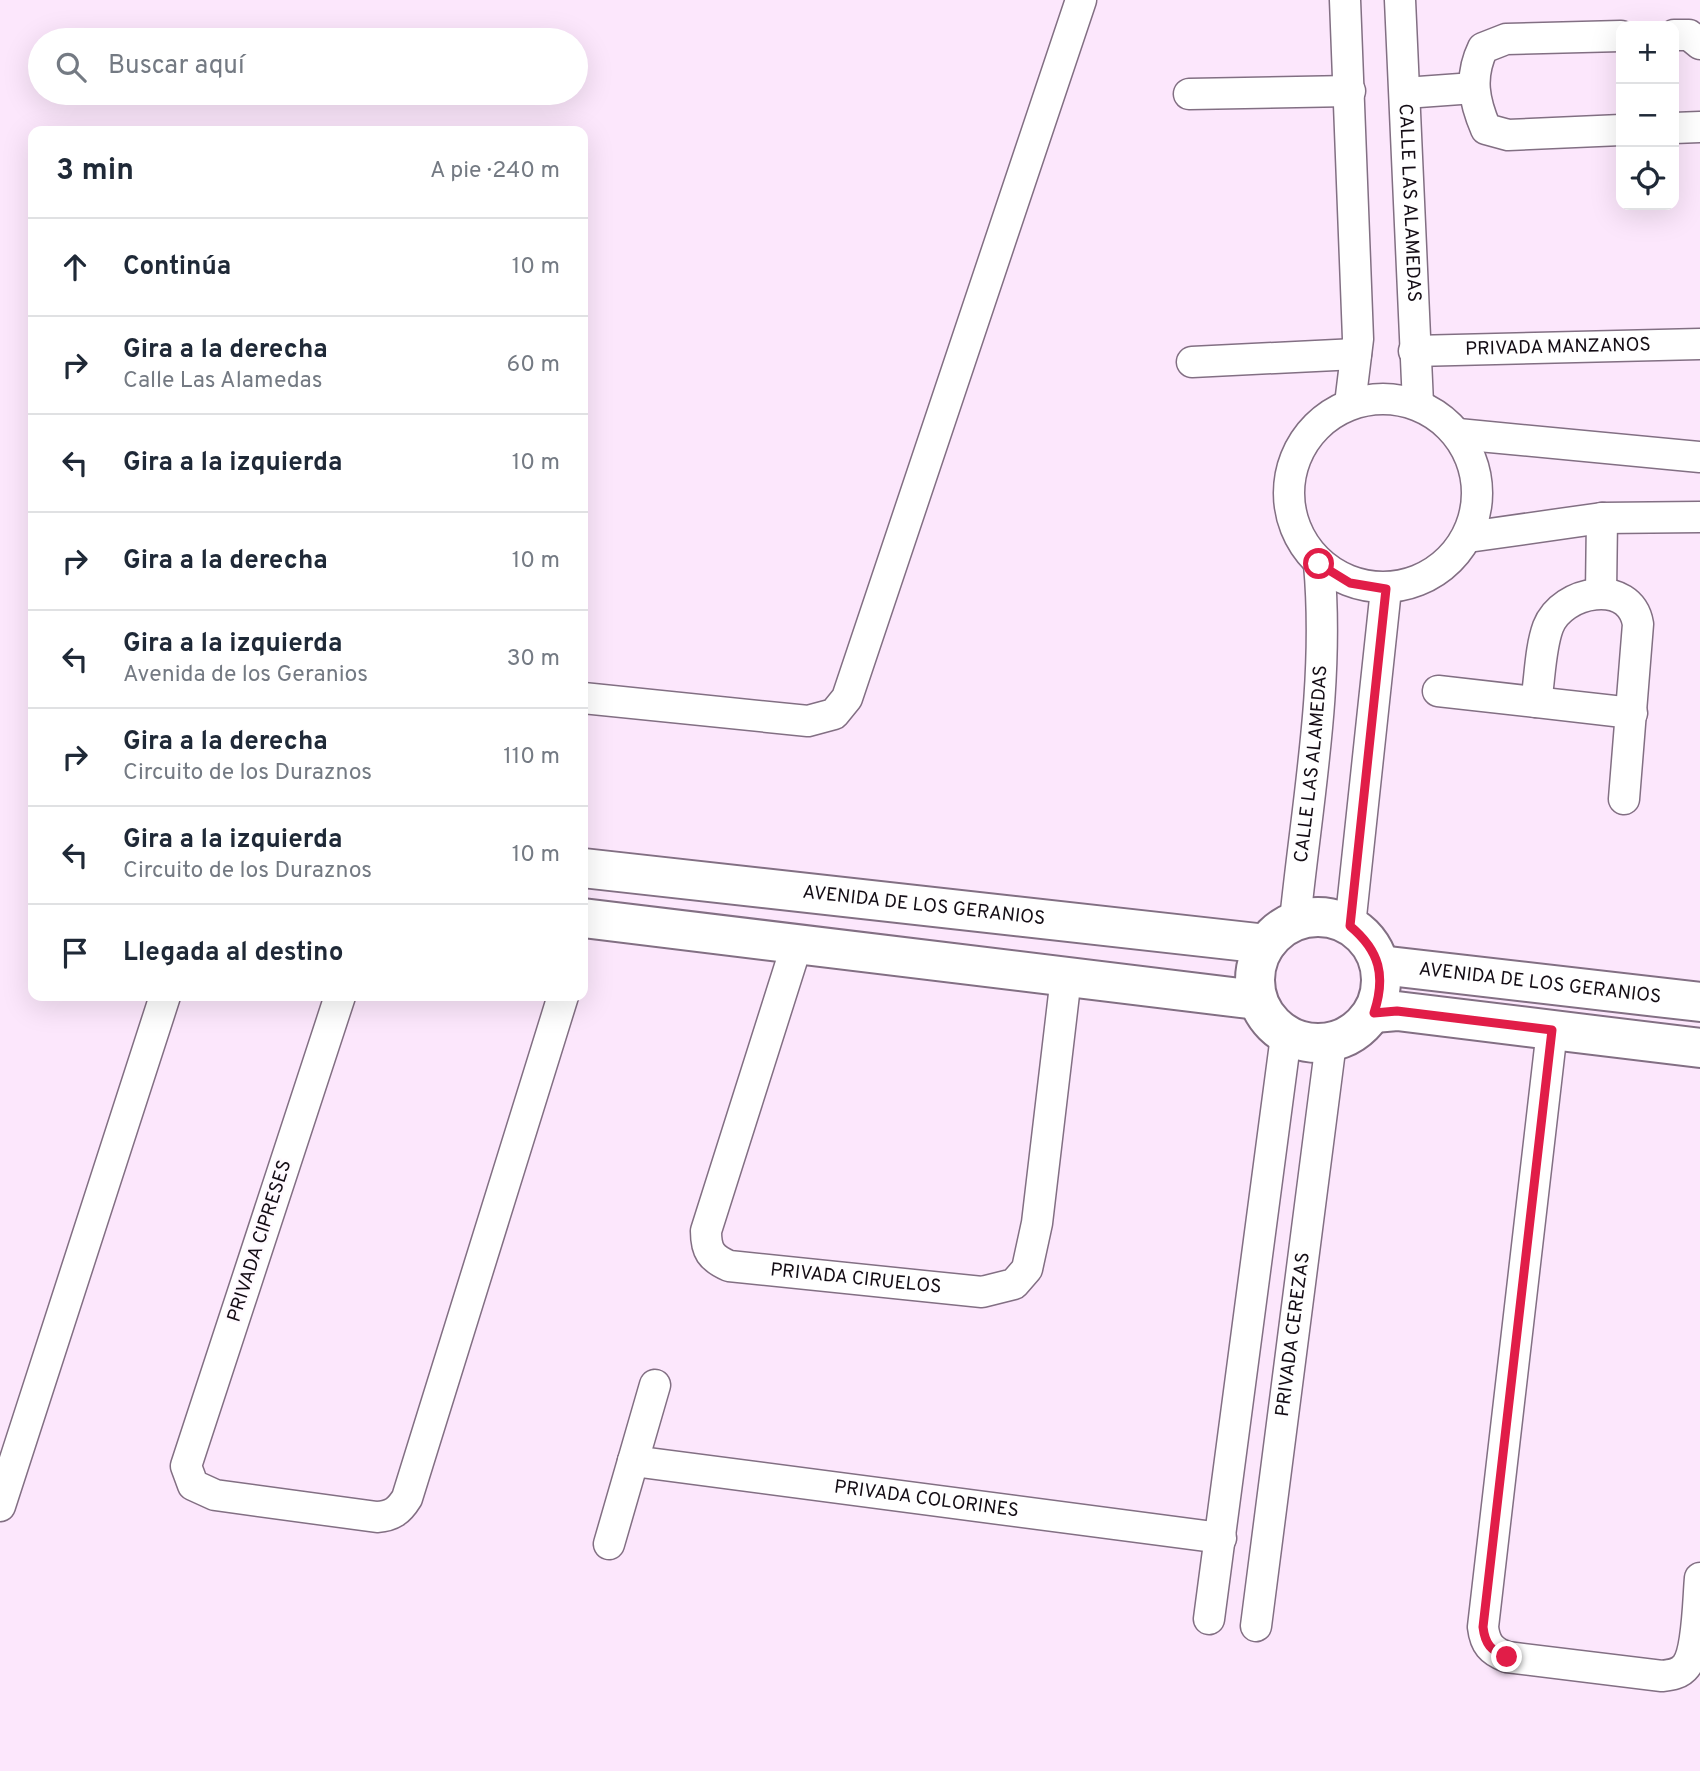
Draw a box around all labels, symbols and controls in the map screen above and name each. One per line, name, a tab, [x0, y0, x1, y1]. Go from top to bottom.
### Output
map controls	[1616, 21, 1679, 210]
button: +	[1616, 21, 1679, 84]
search box	[28, 28, 588, 105]
icon: search	[52, 48, 90, 86]
text: Buscar aquí	[108, 50, 245, 83]
button: −	[1616, 84, 1679, 147]
street label: CALLE LAS ALAMEDAS	[1393, 103, 1425, 303]
button: locate	[1616, 147, 1679, 210]
text: 3 min	[56, 153, 134, 190]
text: A pie · 240 m	[430, 157, 560, 186]
icon: ahead	[56, 248, 94, 286]
text: Continúa	[123, 251, 231, 284]
text: 10 m	[512, 253, 560, 282]
street label: PRIVADA MANZANOS	[1465, 333, 1651, 362]
text: Gira a la derecha	[123, 334, 328, 367]
icon: right	[56, 346, 94, 384]
text: 60 m	[507, 351, 560, 380]
text: Calle Las Alamedas	[123, 367, 323, 396]
icon: left	[56, 444, 94, 482]
text: Gira a la izquierda	[123, 447, 342, 480]
text: 10 m	[512, 449, 560, 478]
icon: right	[56, 542, 94, 580]
text: Gira a la derecha	[123, 545, 328, 578]
text: 10 m	[512, 547, 560, 576]
route start	[1303, 548, 1334, 579]
text: Gira a la izquierda	[123, 628, 342, 661]
icon: left	[56, 640, 94, 678]
text: 30 m	[507, 645, 560, 674]
text: Avenida de los Geranios	[123, 661, 368, 690]
street label: CALLE LAS ALAMEDAS	[1290, 665, 1333, 864]
text: Gira a la derecha	[123, 726, 328, 759]
icon: right	[56, 738, 94, 776]
text: 110 m	[503, 743, 560, 772]
text: Circuito de los Duraznos	[123, 759, 372, 788]
text: Gira a la izquierda	[123, 824, 342, 857]
icon: left	[56, 836, 94, 874]
text: 10 m	[512, 841, 560, 870]
text: Circuito de los Duraznos	[123, 857, 372, 886]
street label: AVENIDA DE LOS GERANIOS	[801, 881, 1046, 931]
icon: arrive	[56, 934, 94, 972]
text: Llegada al destino	[123, 937, 343, 970]
street label: AVENIDA DE LOS GERANIOS	[1417, 958, 1663, 1009]
street label: PRIVADA CIPRESES	[222, 1157, 298, 1325]
street label: PRIVADA CEREZAS	[1271, 1251, 1316, 1418]
street label: PRIVADA CIRUELOS	[769, 1258, 943, 1300]
street label: PRIVADA COLORINES	[833, 1475, 1020, 1523]
route end	[1491, 1641, 1522, 1672]

